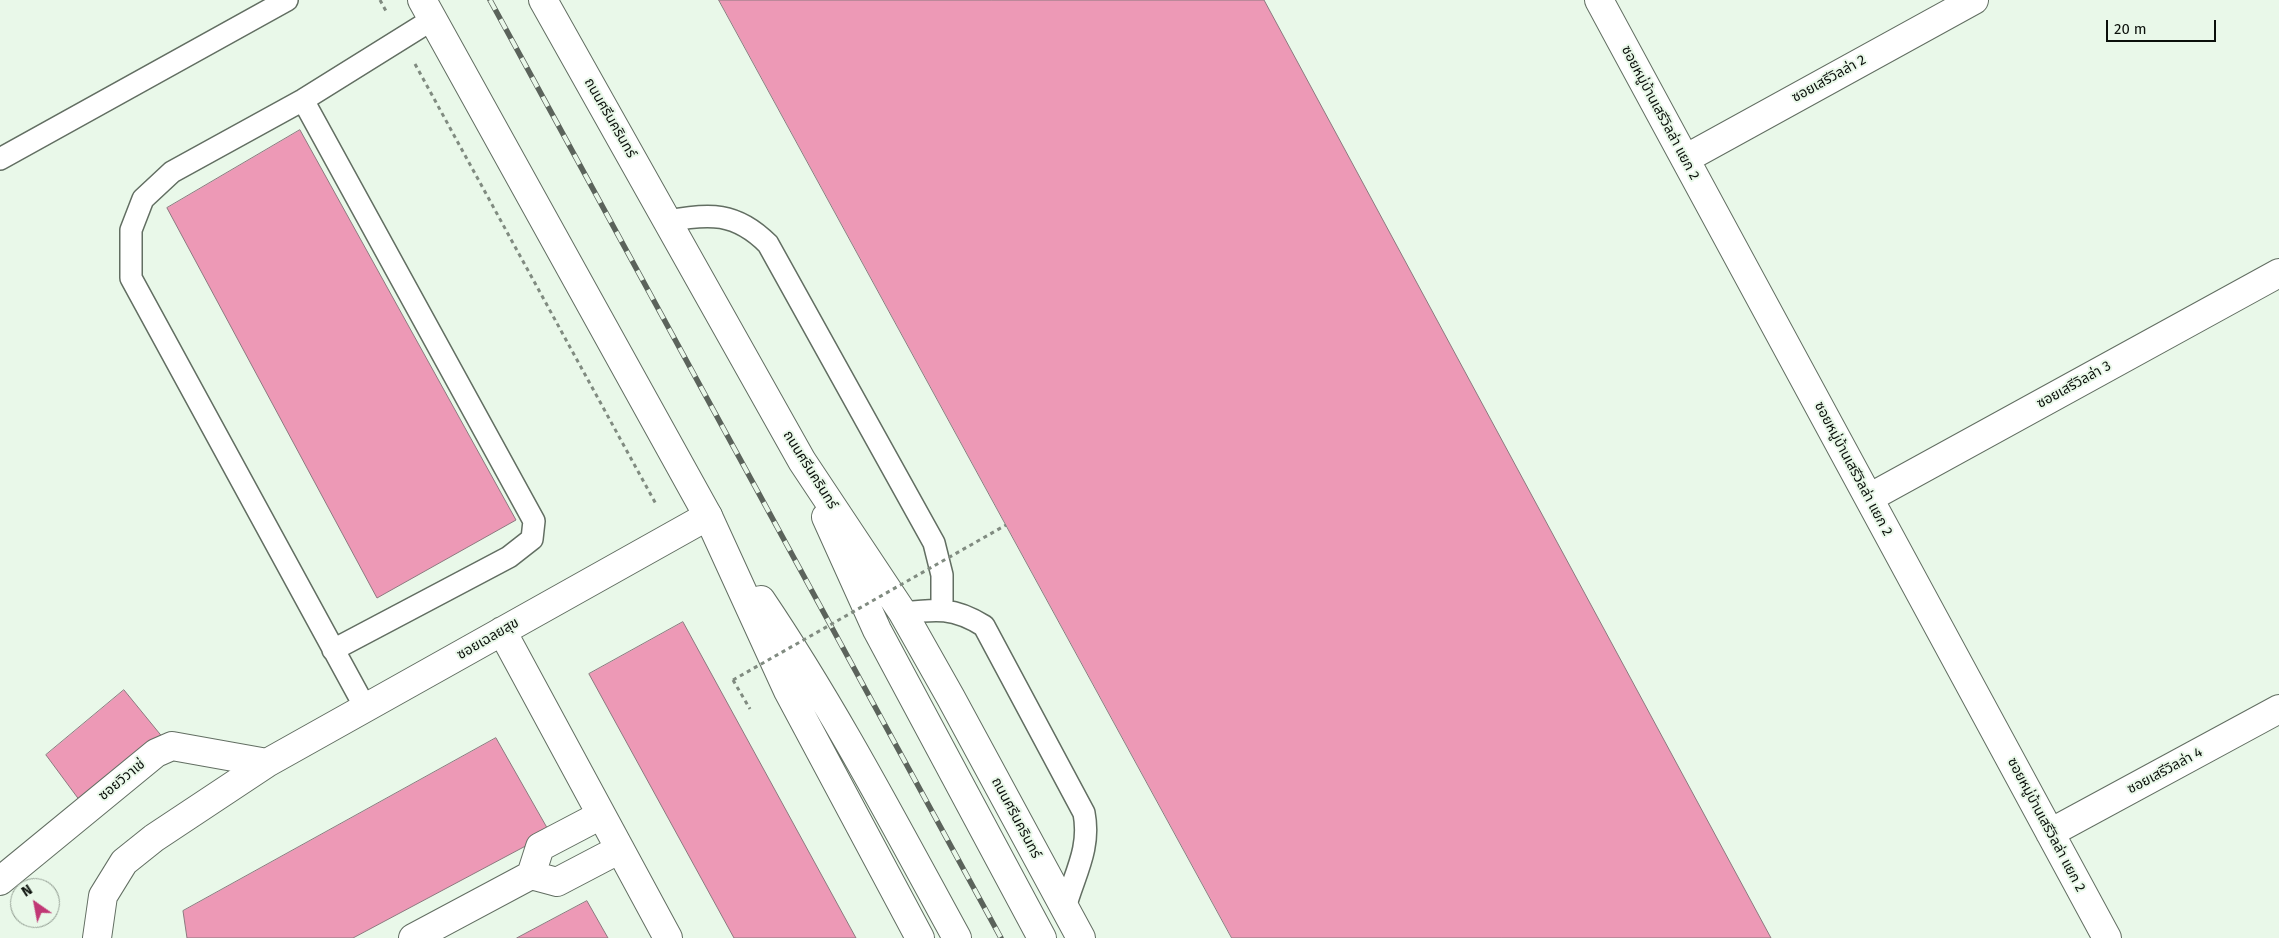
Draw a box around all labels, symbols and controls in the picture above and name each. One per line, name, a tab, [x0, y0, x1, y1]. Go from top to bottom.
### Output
scale bar	[2109, 10, 2219, 42]
text: 20 m	[2114, 20, 2147, 38]
street label: ซอยหมู่บ้านเสรีวิลล่า แยก 2	[1617, 43, 1703, 183]
street label: ซอยเสรีวิลล่า 2	[1789, 52, 1869, 106]
street label: ถนนศรีนครินทร์	[580, 75, 640, 161]
street label: ซอยเสรีวิลล่า 3	[2034, 358, 2114, 412]
street label: ซอยหมู่บ้านเสรีวิลล่า แยก 2	[1810, 399, 1896, 539]
street label: ถนนศรีนครินทร์	[779, 428, 841, 512]
street label: ซอยเฉลยสุข	[454, 615, 522, 663]
street label: ซอยเสรีวิลล่า 4	[2125, 744, 2205, 798]
street label: ซอยหมู่บ้านเสรีวิลล่า แยก 2	[2003, 755, 2089, 895]
street label: ซอยวิวาเช่	[95, 756, 149, 804]
street label: ถนนศรีนครินทร์	[988, 775, 1044, 861]
north arrow	[10, 878, 60, 928]
text: N	[19, 881, 36, 901]

